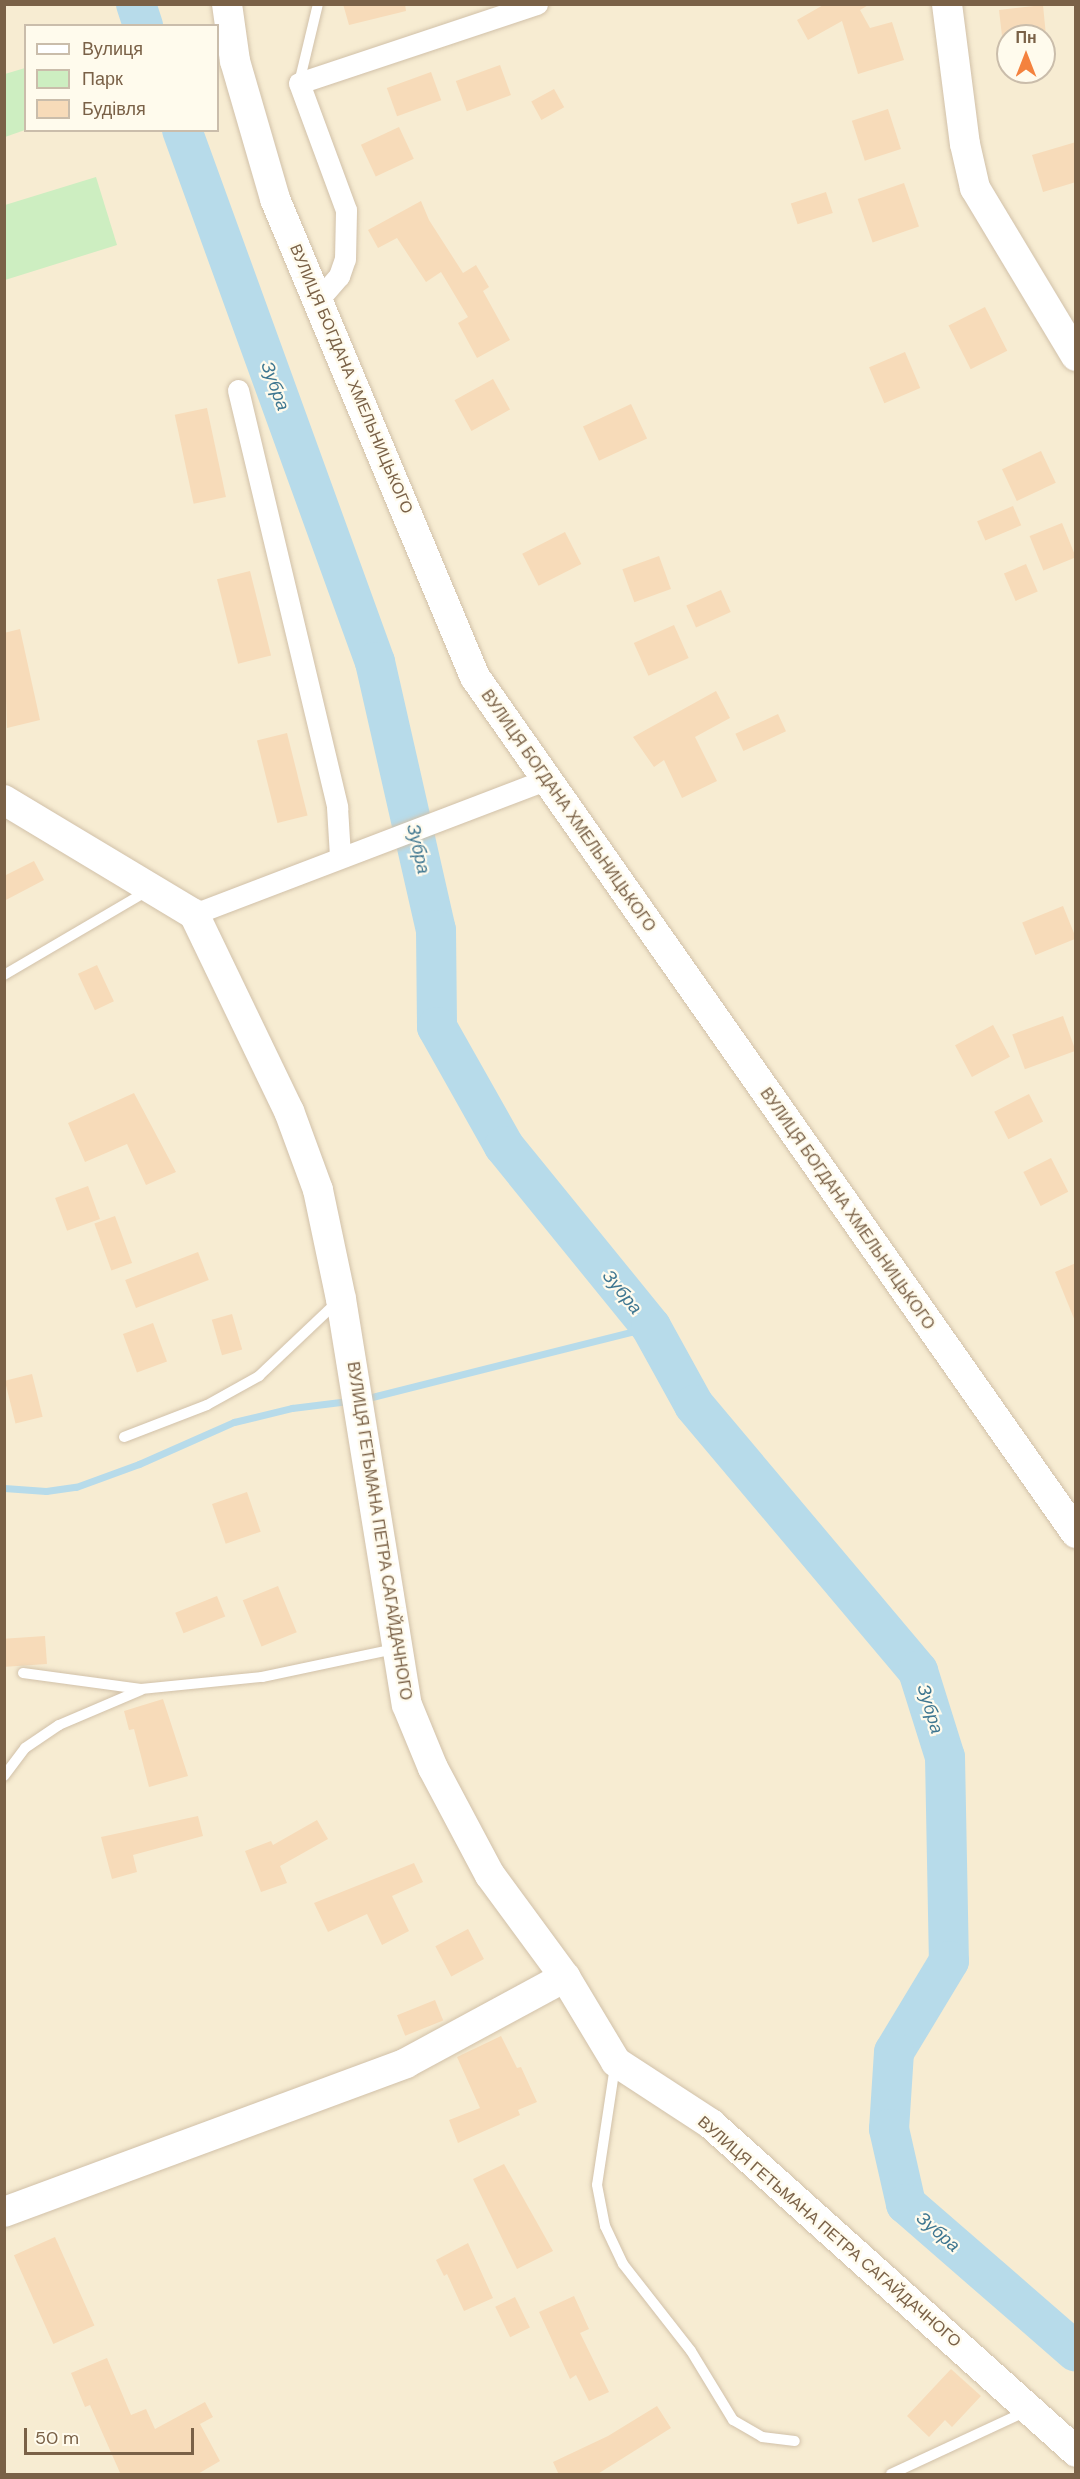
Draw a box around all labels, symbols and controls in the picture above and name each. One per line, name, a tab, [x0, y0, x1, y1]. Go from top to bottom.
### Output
legend	[24, 24, 219, 132]
north arrow	[996, 24, 1056, 84]
text: Пн	[1015, 27, 1037, 48]
text: Вулиця	[82, 37, 143, 61]
text: Парк	[82, 67, 123, 91]
text: Будівля	[82, 97, 146, 121]
street label: ВУЛИЦЯ БОГДАНА ХМЕЛЬНИЦЬКОГО	[285, 241, 417, 517]
water label: Зубра	[256, 359, 294, 413]
street label: ВУЛИЦЯ БОГДАНА ХМЕЛЬНИЦЬКОГО	[477, 686, 659, 936]
water label: Зубра	[402, 822, 434, 876]
street label: ВУЛИЦЯ БОГДАНА ХМЕЛЬНИЦЬКОГО	[756, 1084, 938, 1334]
water label: Зубра	[598, 1266, 646, 1318]
street label: ВУЛИЦЯ ГЕТЬМАНА ПЕТРА САГАЙДАЧНОГО	[343, 1360, 415, 1702]
water label: Зубра	[912, 1682, 948, 1736]
street label: ВУЛИЦЯ ГЕТЬМАНА ПЕТРА САГАЙДАЧНОГО	[693, 2112, 965, 2352]
water label: Зубра	[912, 2207, 964, 2257]
scale bar	[27, 2416, 196, 2454]
text: 50 m	[35, 2426, 79, 2450]

